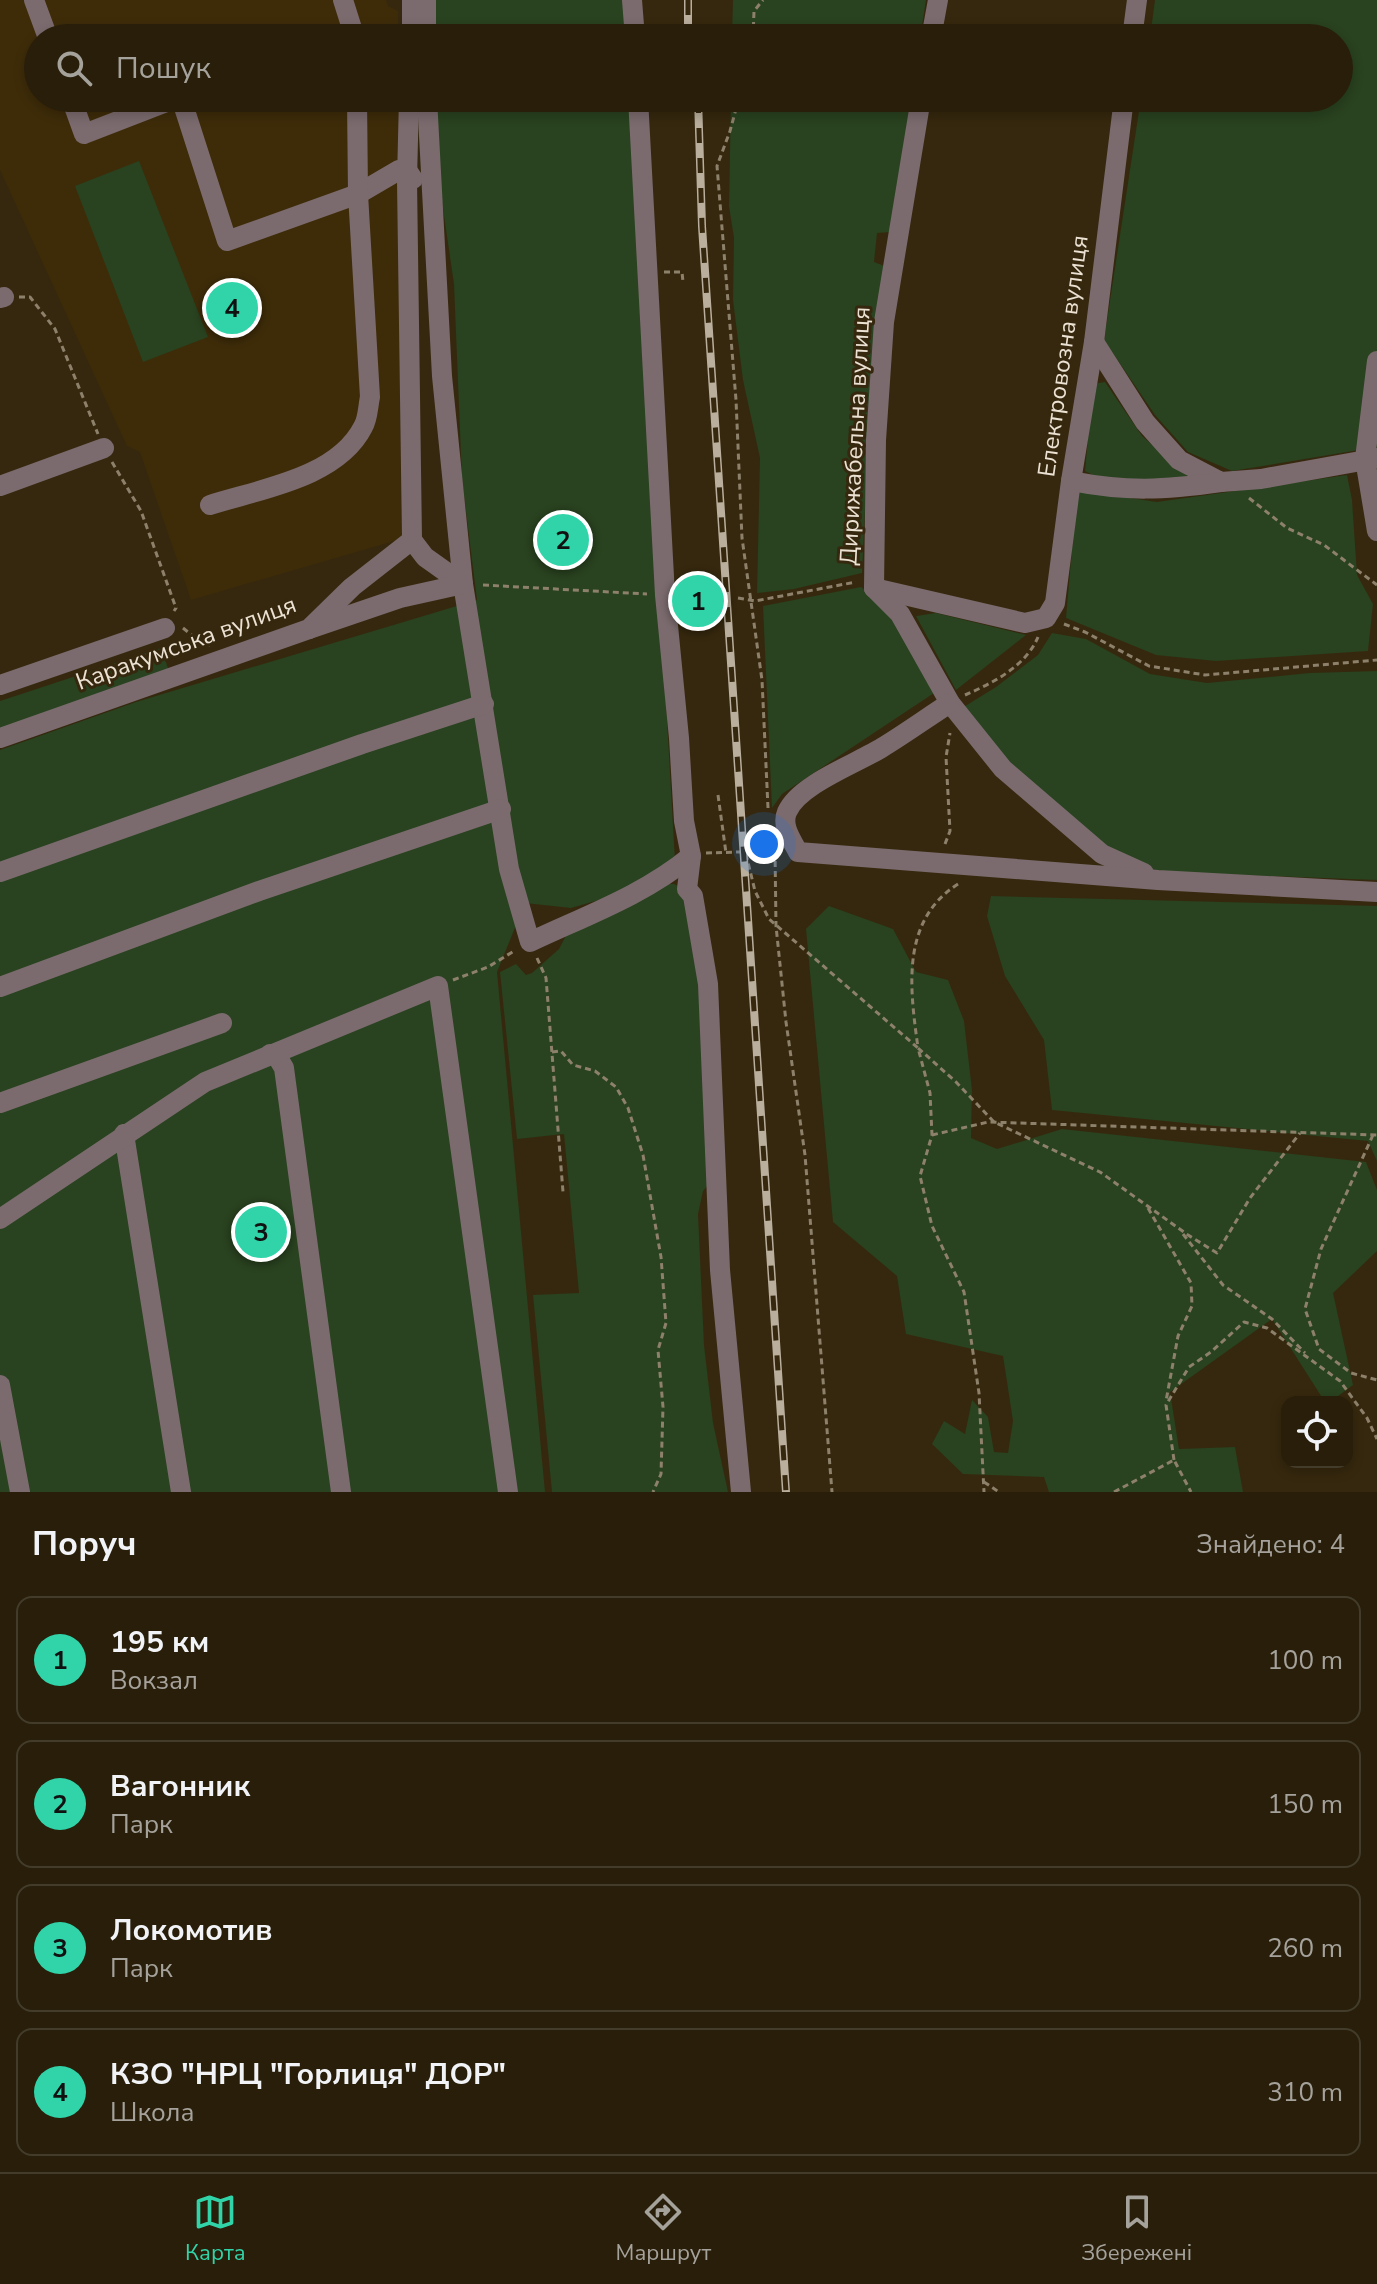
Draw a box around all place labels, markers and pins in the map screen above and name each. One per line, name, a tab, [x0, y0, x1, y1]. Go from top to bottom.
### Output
pin: 4	[206, 278, 258, 338]
pin: 2	[537, 510, 589, 570]
pin: 1	[672, 571, 724, 631]
pin: 3	[235, 1202, 287, 1262]

